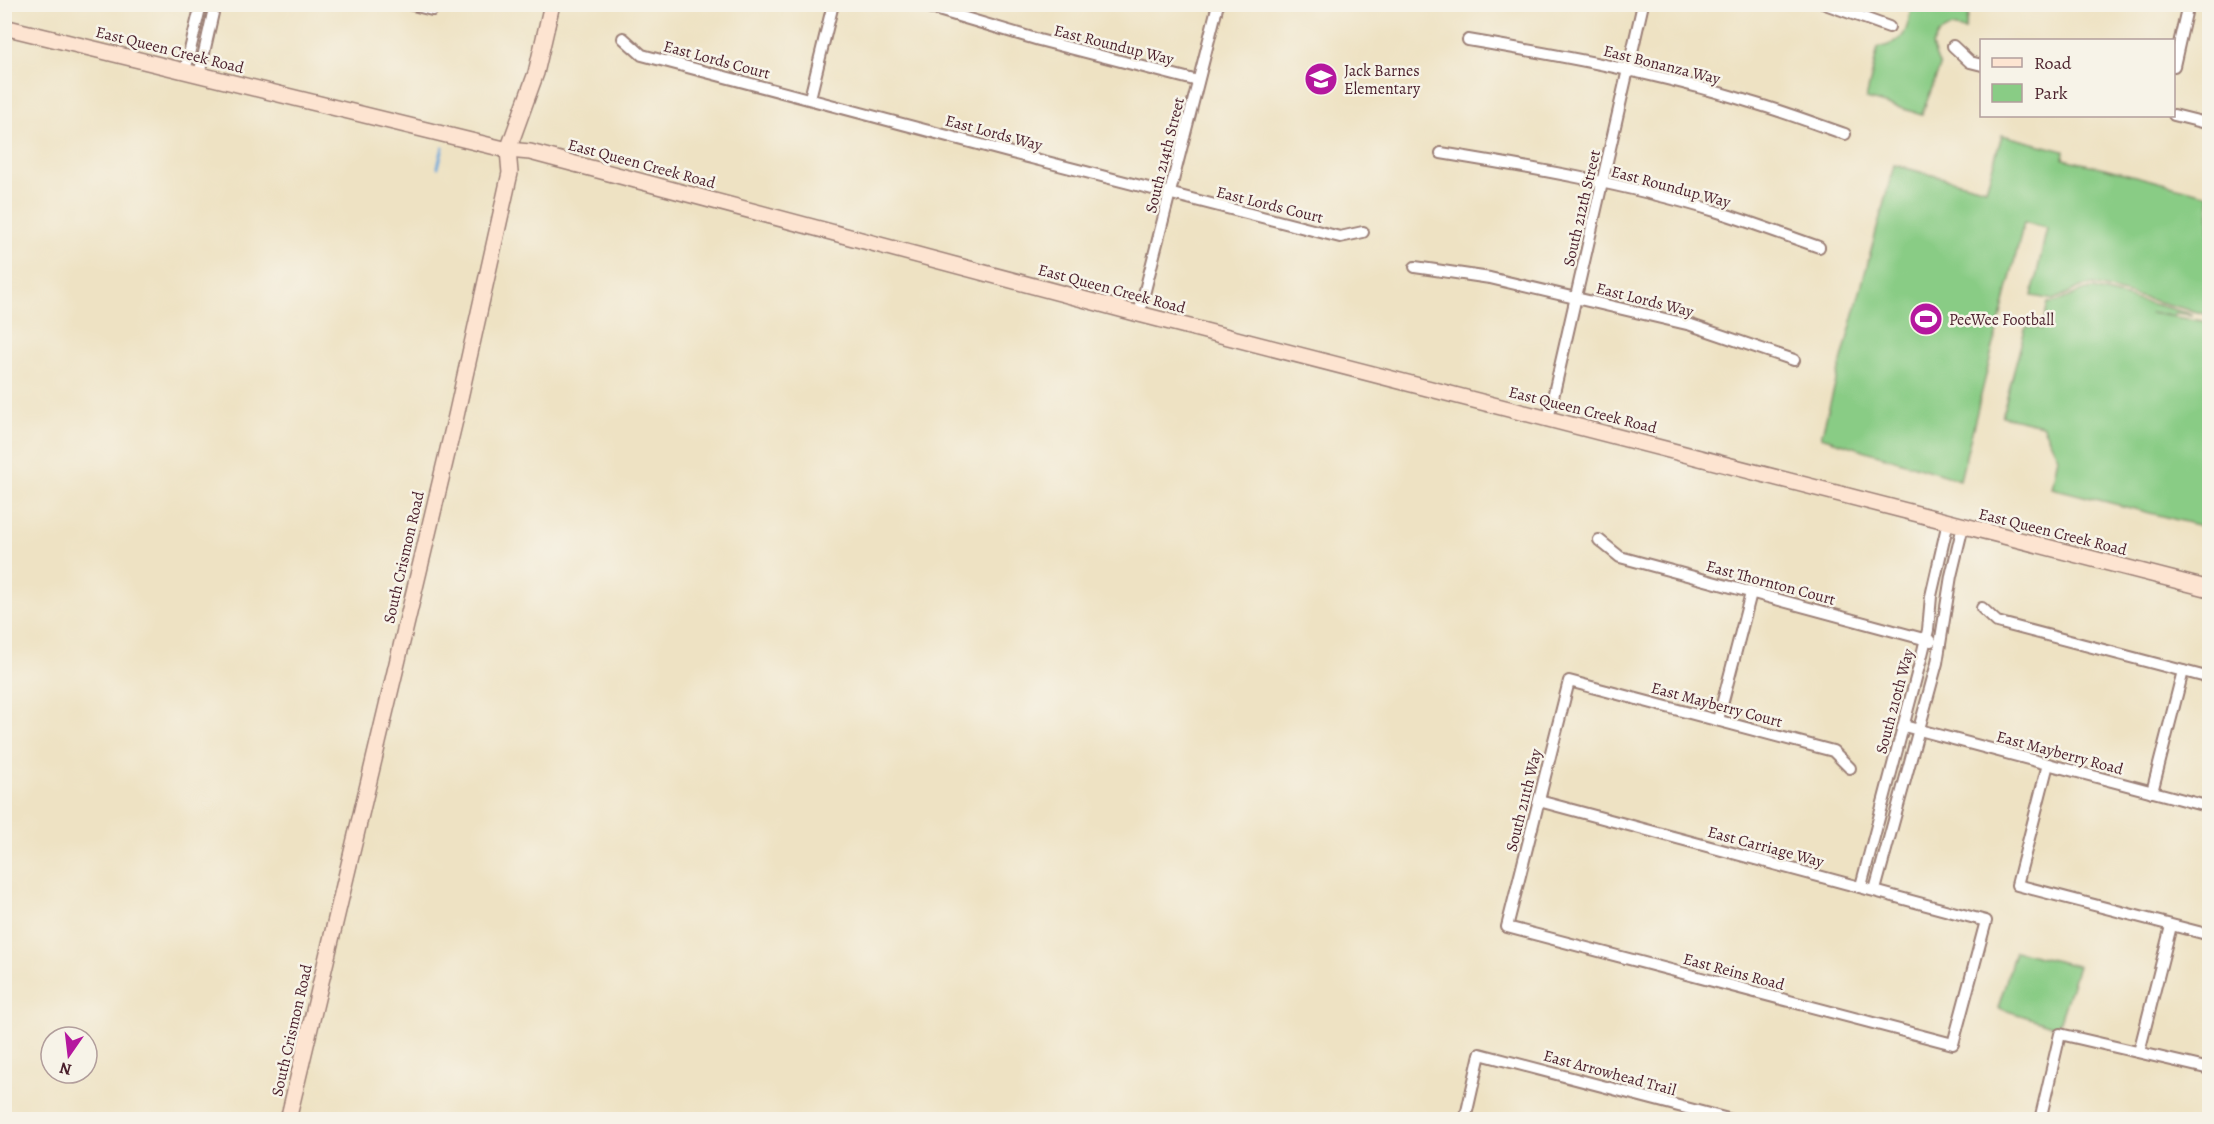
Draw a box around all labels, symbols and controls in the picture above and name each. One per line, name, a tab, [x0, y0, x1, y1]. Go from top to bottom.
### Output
street label: East Roundup Way	[1051, 19, 1177, 71]
street label: East Queen Creek Road	[93, 21, 247, 79]
street label: East Lords Court	[661, 35, 772, 85]
legend	[1980, 39, 2175, 117]
street label: East Bonanza Way	[1601, 40, 1723, 90]
text: Road	[2034, 51, 2072, 75]
place label: Jack Barnes Elementary	[1344, 60, 1421, 100]
school or university icon: Jack Barnes Elementary	[1303, 61, 1339, 97]
text: Park	[2034, 81, 2068, 105]
street label: South 214th Street	[1140, 95, 1190, 215]
street label: East Lords Way	[943, 109, 1046, 157]
street label: East Queen Creek Road	[565, 134, 718, 194]
street label: South 212th Street	[1558, 148, 1606, 269]
street label: East Roundup Way	[1609, 160, 1734, 214]
street label: East Lords Court	[1214, 181, 1326, 229]
street label: East Queen Creek Road	[1035, 259, 1188, 319]
street label: East Lords Way	[1594, 277, 1697, 323]
sports icon: PeeWee Football	[1908, 301, 1944, 337]
place label: PeeWee Football	[1949, 309, 2054, 331]
street label: East Queen Creek Road	[1506, 381, 1660, 439]
street label: South Crismon Road	[378, 489, 430, 626]
street label: East Queen Creek Road	[1976, 503, 2130, 561]
street label: East Thornton Court	[1704, 555, 1838, 611]
street label: South 210th Way	[1870, 645, 1920, 756]
street label: East Mayberry Court	[1649, 677, 1785, 733]
street label: East Mayberry Road	[1994, 725, 2126, 781]
street label: South 211th Way	[1501, 746, 1548, 854]
street label: East Carriage Way	[1705, 821, 1827, 873]
street label: East Reins Road	[1681, 948, 1787, 996]
street label: South Crismon Road	[266, 962, 318, 1099]
north arrow	[39, 1025, 99, 1085]
street label: East Arrowhead Trail	[1541, 1045, 1679, 1101]
text: N	[57, 1056, 74, 1081]

